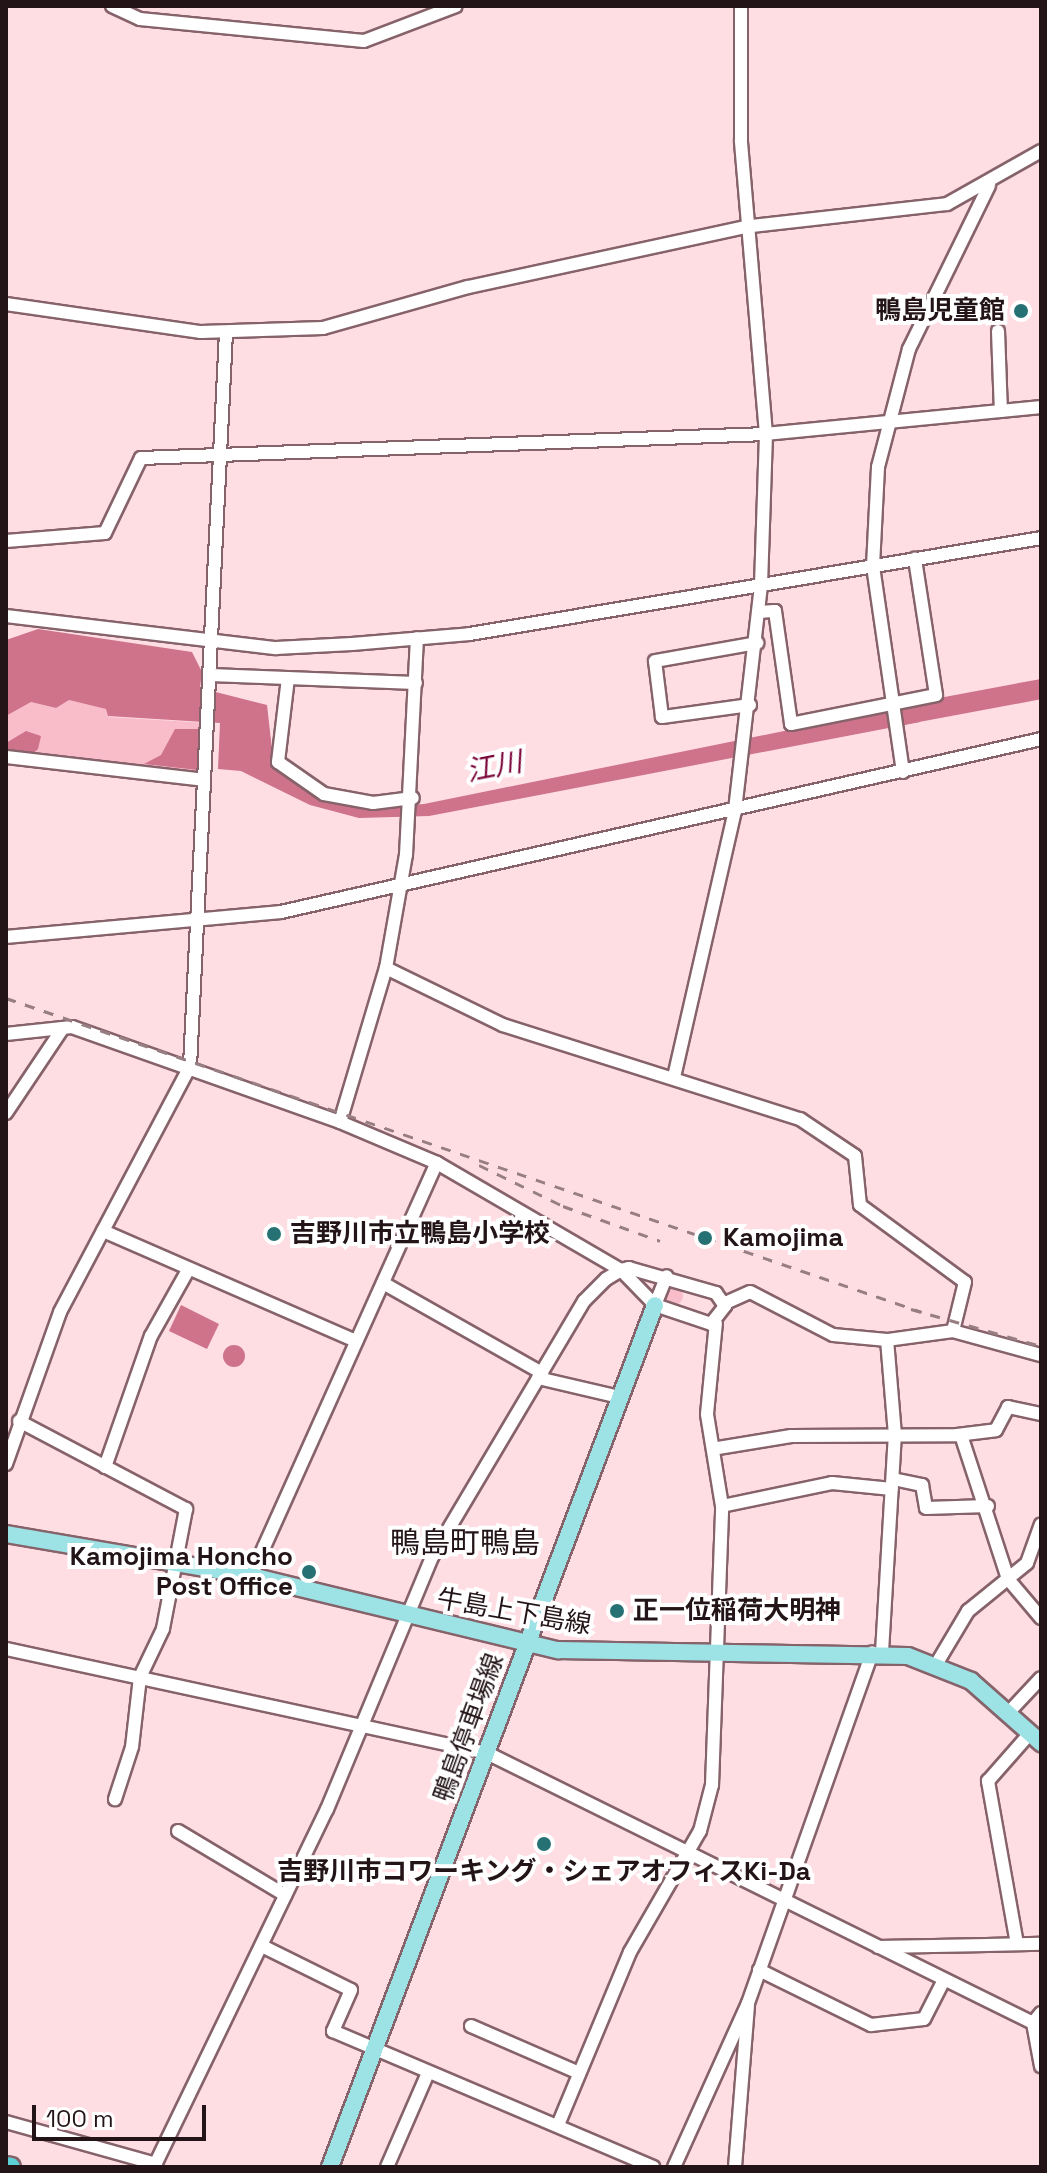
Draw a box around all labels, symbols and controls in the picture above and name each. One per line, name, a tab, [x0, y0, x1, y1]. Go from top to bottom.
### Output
place label: 鴨島児童館	[875, 295, 1005, 327]
marker: 鴨島児童館	[1012, 302, 1030, 320]
water label: 江川	[463, 744, 525, 788]
place label: 吉野川市立鴨島小学校	[290, 1218, 550, 1250]
place label: Kamojima	[723, 1222, 844, 1254]
marker: 吉野川市立鴨島小学校	[265, 1225, 283, 1243]
marker: Kamojima	[694, 1227, 716, 1249]
district label: 鴨島町鴨島	[390, 1525, 540, 1561]
place label: Kamojima Honcho Post Office	[70, 1541, 293, 1602]
marker: Kamojima Honcho Post Office	[300, 1563, 318, 1581]
street label: 牛島上下島線	[434, 1583, 594, 1641]
place label: 正一位稲荷大明神	[633, 1595, 841, 1627]
marker: 正一位稲荷大明神	[608, 1602, 626, 1620]
street label: 鴨島停車場線	[428, 1649, 510, 1807]
marker: 吉野川市コワーキング・シェアオフィスKi-Da	[535, 1835, 553, 1853]
place label: 吉野川市コワーキング・シェアオフィスKi-Da	[277, 1856, 811, 1888]
scale bar	[36, 2089, 210, 2139]
text: 100 m	[46, 2103, 114, 2134]

